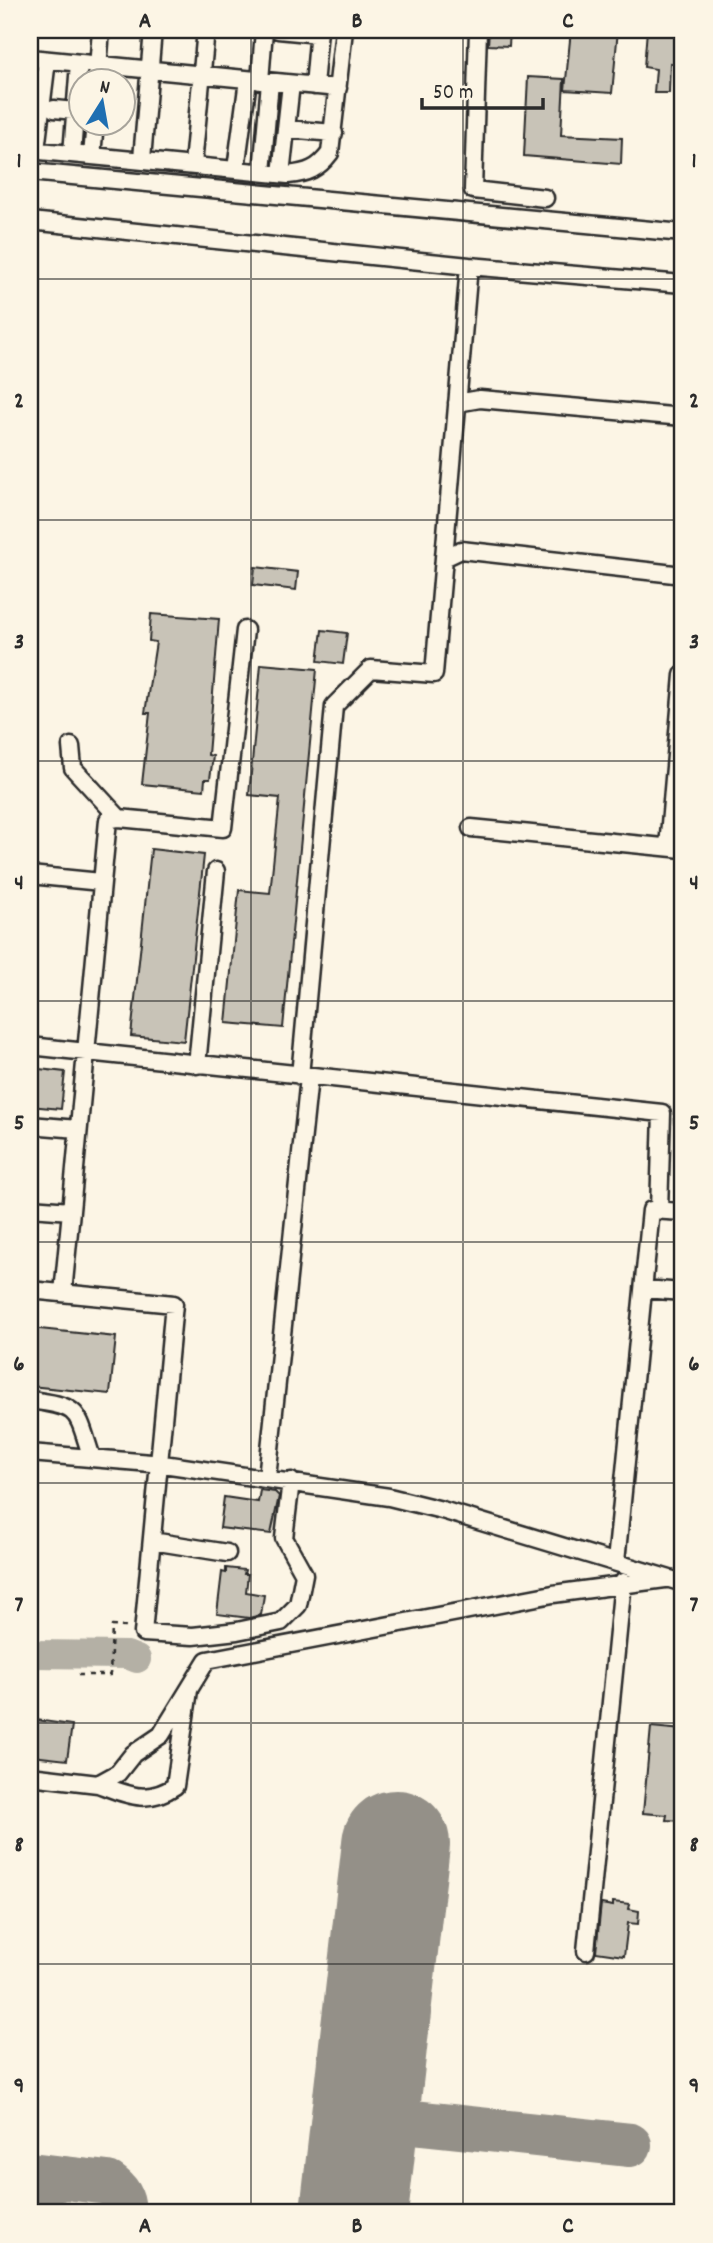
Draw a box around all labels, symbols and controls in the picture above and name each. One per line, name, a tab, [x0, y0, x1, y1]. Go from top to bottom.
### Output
text: A	[139, 6, 151, 39]
text: B	[352, 6, 363, 39]
text: C	[562, 6, 574, 39]
north arrow	[66, 66, 136, 136]
scale bar	[422, 66, 543, 110]
text: N	[97, 75, 112, 103]
text: 50 m	[433, 79, 473, 109]
text: 1	[16, 146, 22, 179]
text: 1	[691, 146, 697, 179]
text: 2	[14, 386, 24, 419]
text: 2	[689, 386, 699, 419]
text: 3	[14, 627, 24, 660]
text: 3	[689, 627, 699, 660]
text: 4	[14, 868, 24, 901]
text: 4	[689, 868, 699, 901]
text: 5	[14, 1108, 24, 1141]
text: 5	[689, 1108, 699, 1141]
text: 6	[13, 1349, 25, 1382]
text: 6	[688, 1349, 700, 1382]
text: 7	[15, 1590, 24, 1623]
text: 7	[690, 1590, 699, 1623]
text: 8	[14, 1830, 24, 1863]
text: 8	[689, 1830, 699, 1863]
text: 9	[14, 2071, 24, 2104]
text: 9	[689, 2071, 699, 2104]
text: A	[139, 2211, 151, 2243]
text: B	[352, 2211, 363, 2243]
text: C	[562, 2211, 574, 2243]

